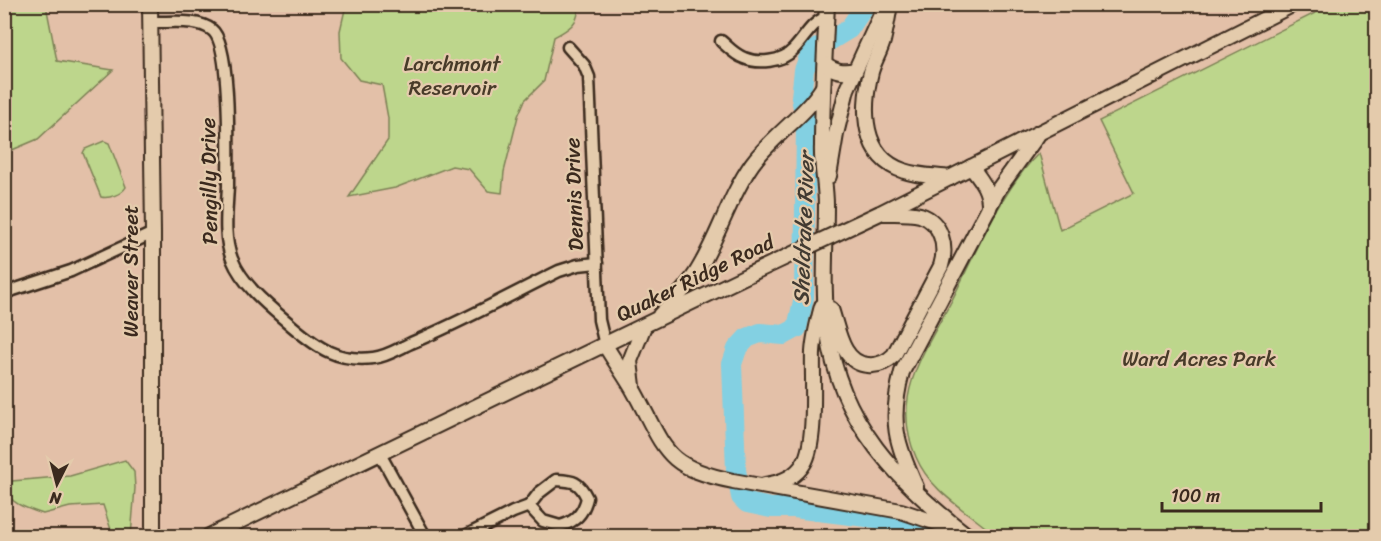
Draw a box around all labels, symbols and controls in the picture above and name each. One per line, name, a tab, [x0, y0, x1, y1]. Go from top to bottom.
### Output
park label: Larchmont Reservoir	[404, 45, 502, 107]
street label: Pengilly Drive	[189, 117, 229, 245]
street label: Dennis Drive	[553, 136, 595, 251]
water label: Sheldrake River	[781, 148, 826, 306]
street label: Weaver Street	[112, 205, 150, 337]
street label: Quaker Ridge Road	[609, 222, 782, 333]
park label: Ward Acres Park	[1122, 340, 1277, 378]
north arrow	[27, 454, 87, 514]
scale bar	[1162, 475, 1321, 513]
text: 100 m	[1171, 480, 1220, 512]
text: N	[48, 483, 64, 514]

